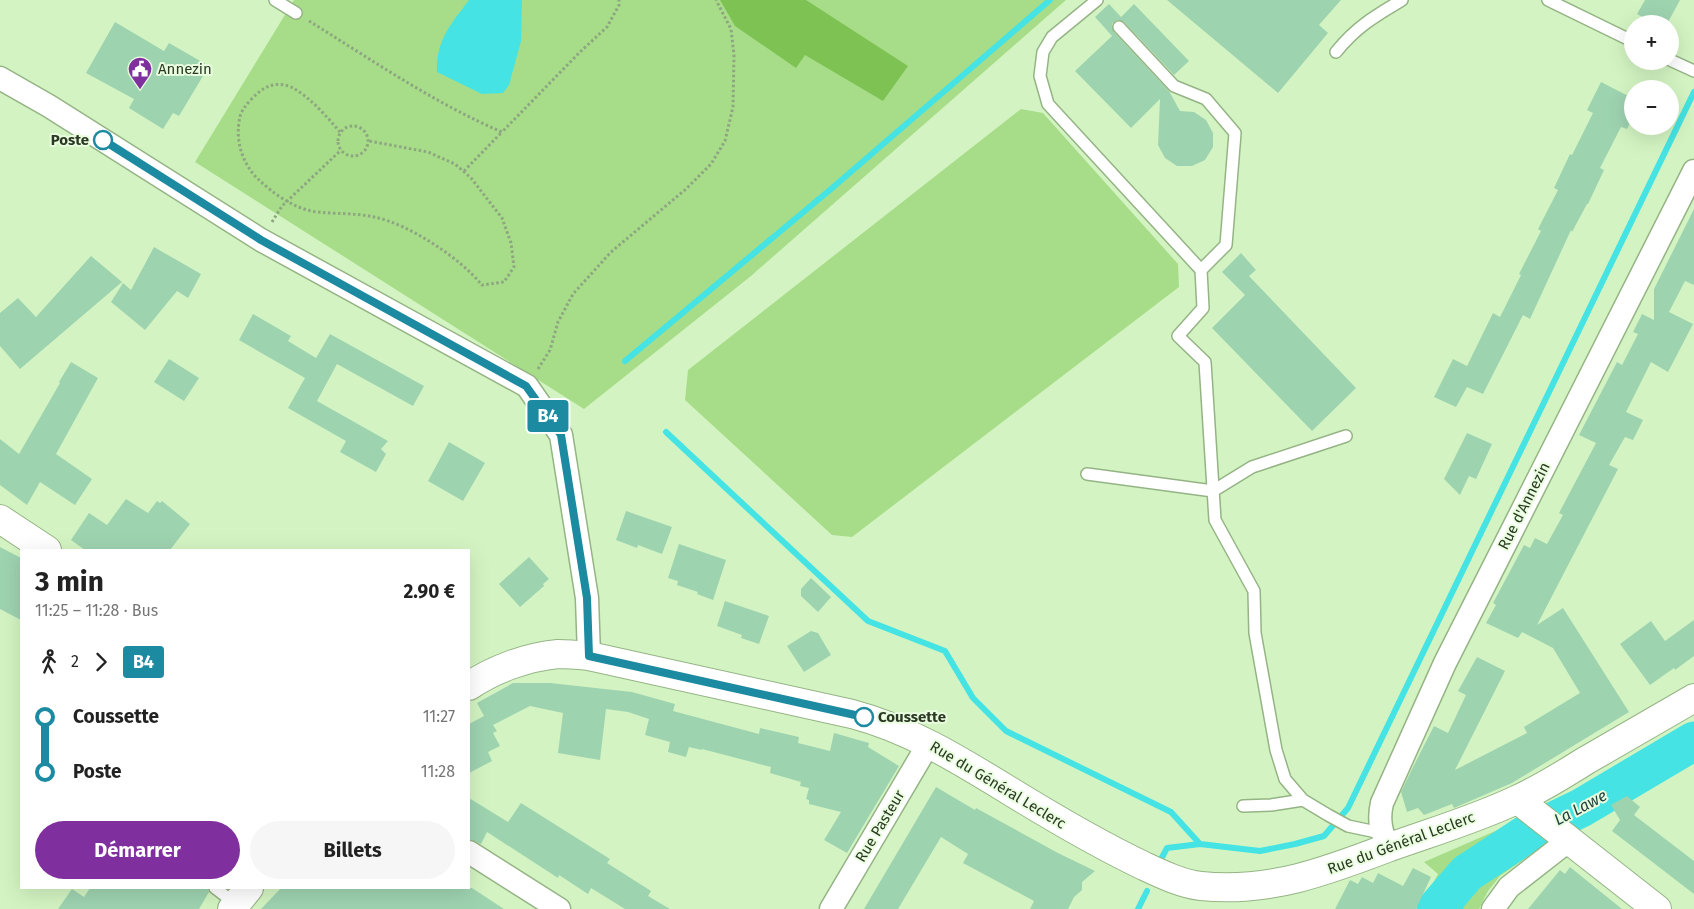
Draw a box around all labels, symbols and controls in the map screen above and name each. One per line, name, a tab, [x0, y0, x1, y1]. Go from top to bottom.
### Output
map controls	[1624, 15, 1679, 135]
button: +	[1624, 15, 1679, 70]
public building icon: Annezin	[127, 56, 153, 90]
place label: Annezin	[158, 60, 212, 78]
button: −	[1624, 80, 1679, 135]
marker: Poste	[93, 130, 113, 150]
place label: Poste	[51, 131, 89, 149]
line badge: B4	[526, 400, 570, 432]
text: B4	[537, 405, 559, 427]
street label: Rue d'Annezin	[1494, 459, 1554, 553]
text: 3 min	[35, 565, 104, 598]
text: 2.90 €	[404, 580, 455, 603]
text: 11:25 – 11:28 · Bus	[35, 601, 158, 620]
icon: walk	[35, 648, 63, 676]
icon: forward	[87, 648, 115, 676]
text: B4	[133, 651, 154, 673]
text: 2	[71, 652, 79, 671]
text: Coussette	[73, 705, 159, 728]
text: 11:27	[423, 707, 455, 726]
marker: Coussette	[854, 707, 874, 727]
place label: Coussette	[878, 708, 946, 726]
street label: Rue du Général Leclerc	[927, 737, 1069, 833]
text: Poste	[73, 760, 122, 783]
text: 11:28	[421, 762, 455, 781]
water label: La Lawe	[1551, 786, 1610, 829]
street label: Rue Pasteur	[851, 787, 909, 865]
street label: Rue du Général Leclerc	[1325, 808, 1477, 878]
button: Démarrer	[35, 821, 240, 879]
button: Billets	[250, 821, 455, 879]

